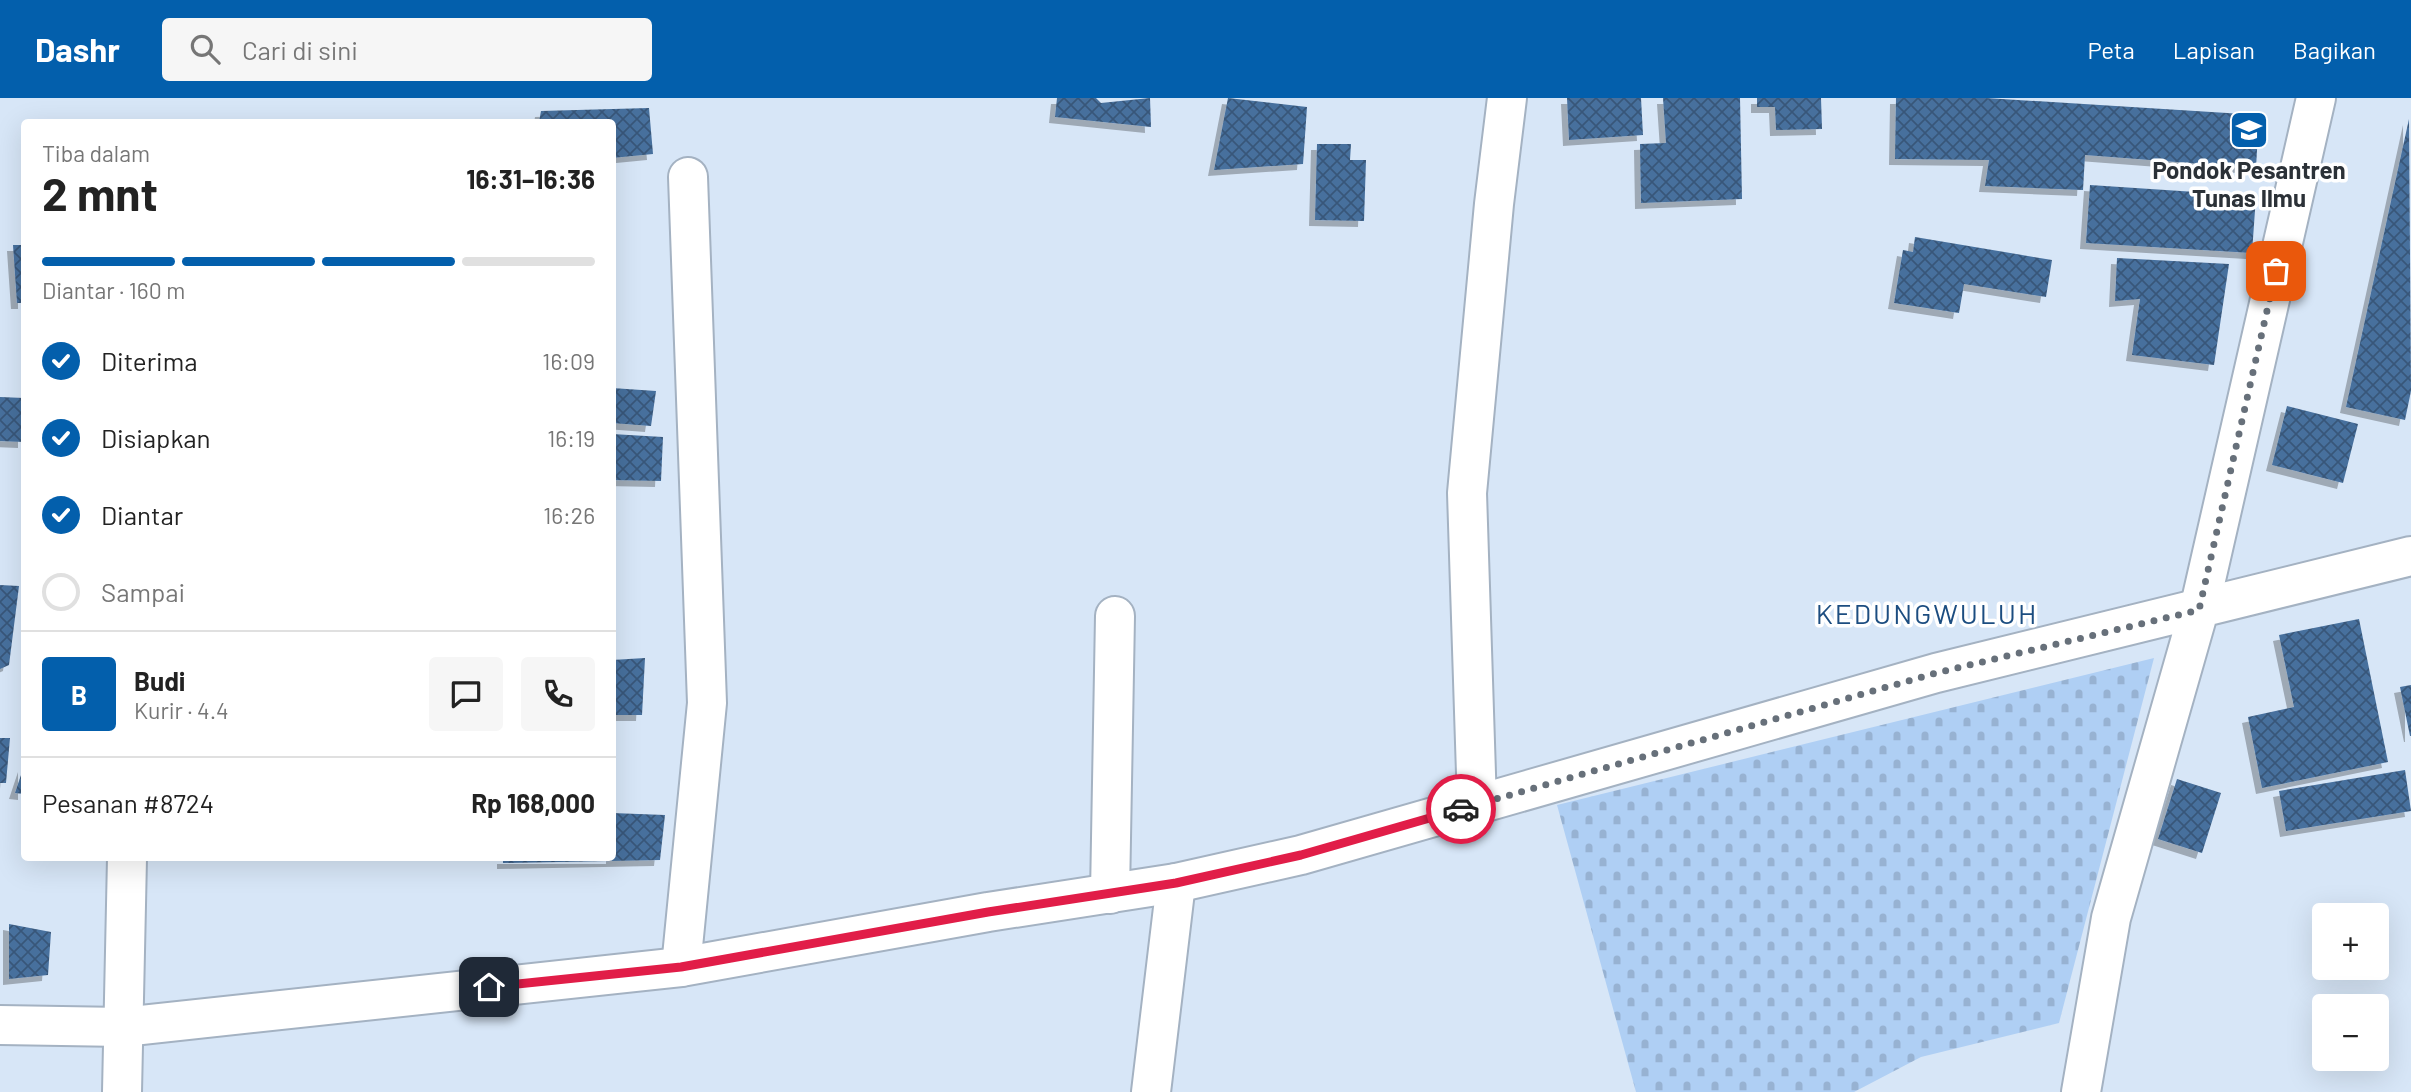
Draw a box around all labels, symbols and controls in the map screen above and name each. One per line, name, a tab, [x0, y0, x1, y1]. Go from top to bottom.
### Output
search box	[162, 18, 652, 81]
text: Dashr	[35, 29, 120, 69]
icon: search	[186, 30, 224, 68]
text: Cari di sini	[242, 34, 358, 65]
text: Peta	[2087, 35, 2135, 64]
text: Lapisan	[2173, 35, 2255, 64]
text: Bagikan	[2293, 35, 2376, 64]
school or university icon: Pondok Pesantren Tunas Ilmu	[2228, 109, 2270, 151]
text: Tiba dalam	[42, 139, 150, 167]
place label: Pondok Pesantren Tunas Ilmu	[2152, 155, 2346, 212]
text: 16:31–16:36	[466, 163, 595, 194]
text: 2 mnt	[42, 165, 158, 220]
pin	[2246, 241, 2306, 301]
icon: bag	[2257, 252, 2295, 290]
text: Diantar · 160 m	[42, 276, 185, 304]
icon: check	[42, 342, 80, 380]
text: Diterima	[101, 345, 198, 376]
text: 16:09	[542, 347, 595, 375]
icon: check	[42, 419, 80, 457]
text: Disiapkan	[101, 422, 211, 453]
text: 16:19	[547, 424, 595, 452]
icon: check	[42, 496, 80, 534]
text: Diantar	[101, 499, 183, 530]
text: 16:26	[543, 501, 595, 529]
text: Sampai	[101, 576, 185, 607]
district label: KEDUNGWULUH	[1816, 596, 2038, 630]
button: chat	[429, 657, 503, 731]
button: phone	[521, 657, 595, 731]
text: Budi	[134, 665, 185, 696]
text: B	[71, 679, 87, 710]
text: Kurir · 4.4	[134, 696, 229, 724]
courier	[1426, 774, 1496, 844]
text: Pesanan #8724	[42, 787, 214, 818]
text: Rp 168,000	[471, 787, 595, 818]
icon: car	[1442, 790, 1480, 828]
map controls	[2312, 903, 2389, 1071]
button: +	[2312, 903, 2389, 980]
pin	[459, 957, 519, 1017]
icon: home	[470, 968, 508, 1006]
button: −	[2312, 994, 2389, 1071]

